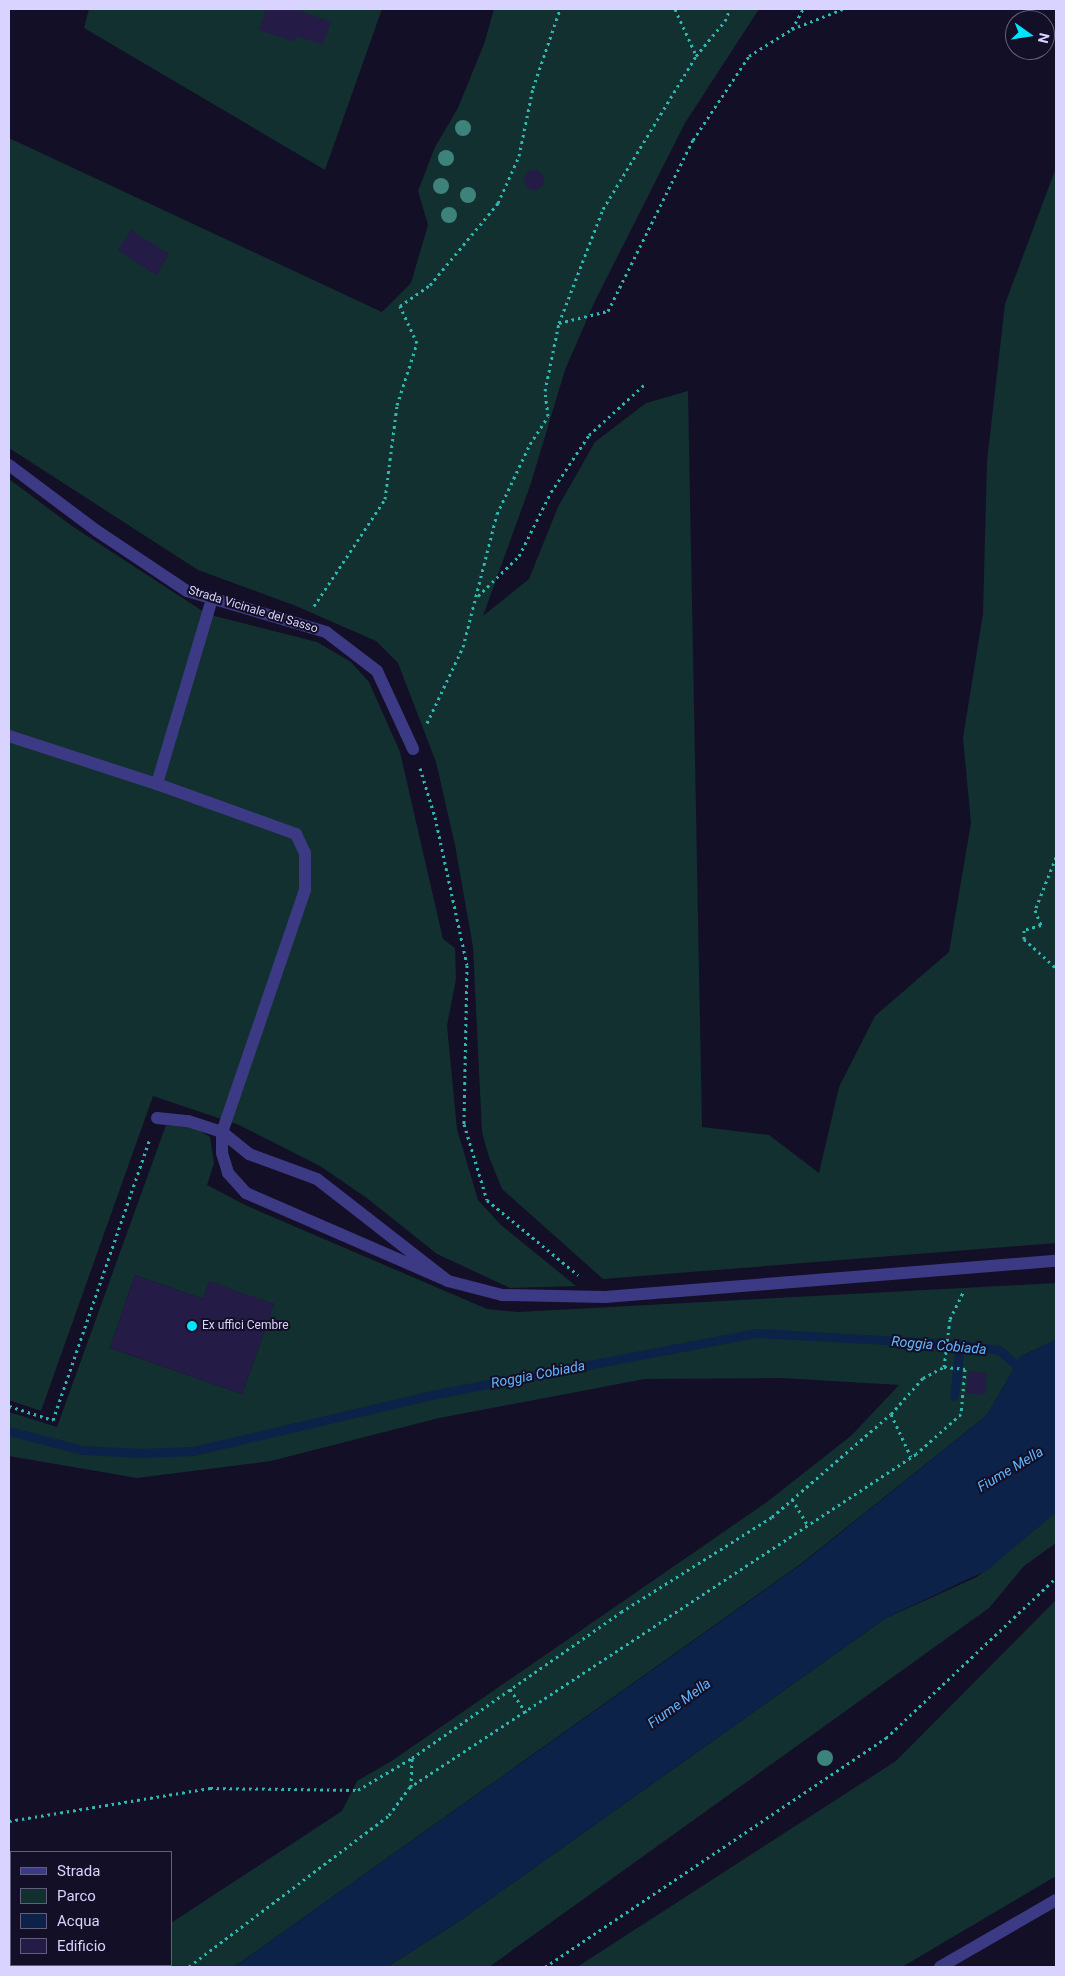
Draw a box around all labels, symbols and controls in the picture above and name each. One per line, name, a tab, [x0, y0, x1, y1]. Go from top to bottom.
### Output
north arrow	[1005, 10, 1055, 60]
text: N	[1035, 32, 1053, 45]
street label: Strada Vicinale del Sasso	[186, 583, 320, 637]
place label: Ex uffici Cembre	[202, 1319, 289, 1333]
marker: Ex uffici Cembre	[186, 1320, 198, 1332]
water label: Roggia Cobiada	[891, 1332, 987, 1358]
water label: Roggia Cobiada	[490, 1357, 586, 1391]
water label: Fiume Mella	[974, 1443, 1046, 1495]
water label: Fiume Mella	[644, 1674, 714, 1732]
legend	[10, 1851, 172, 1966]
text: Strada	[57, 1862, 100, 1880]
text: Parco	[57, 1887, 96, 1905]
text: Acqua	[57, 1912, 100, 1930]
text: Edificio	[57, 1937, 106, 1955]

